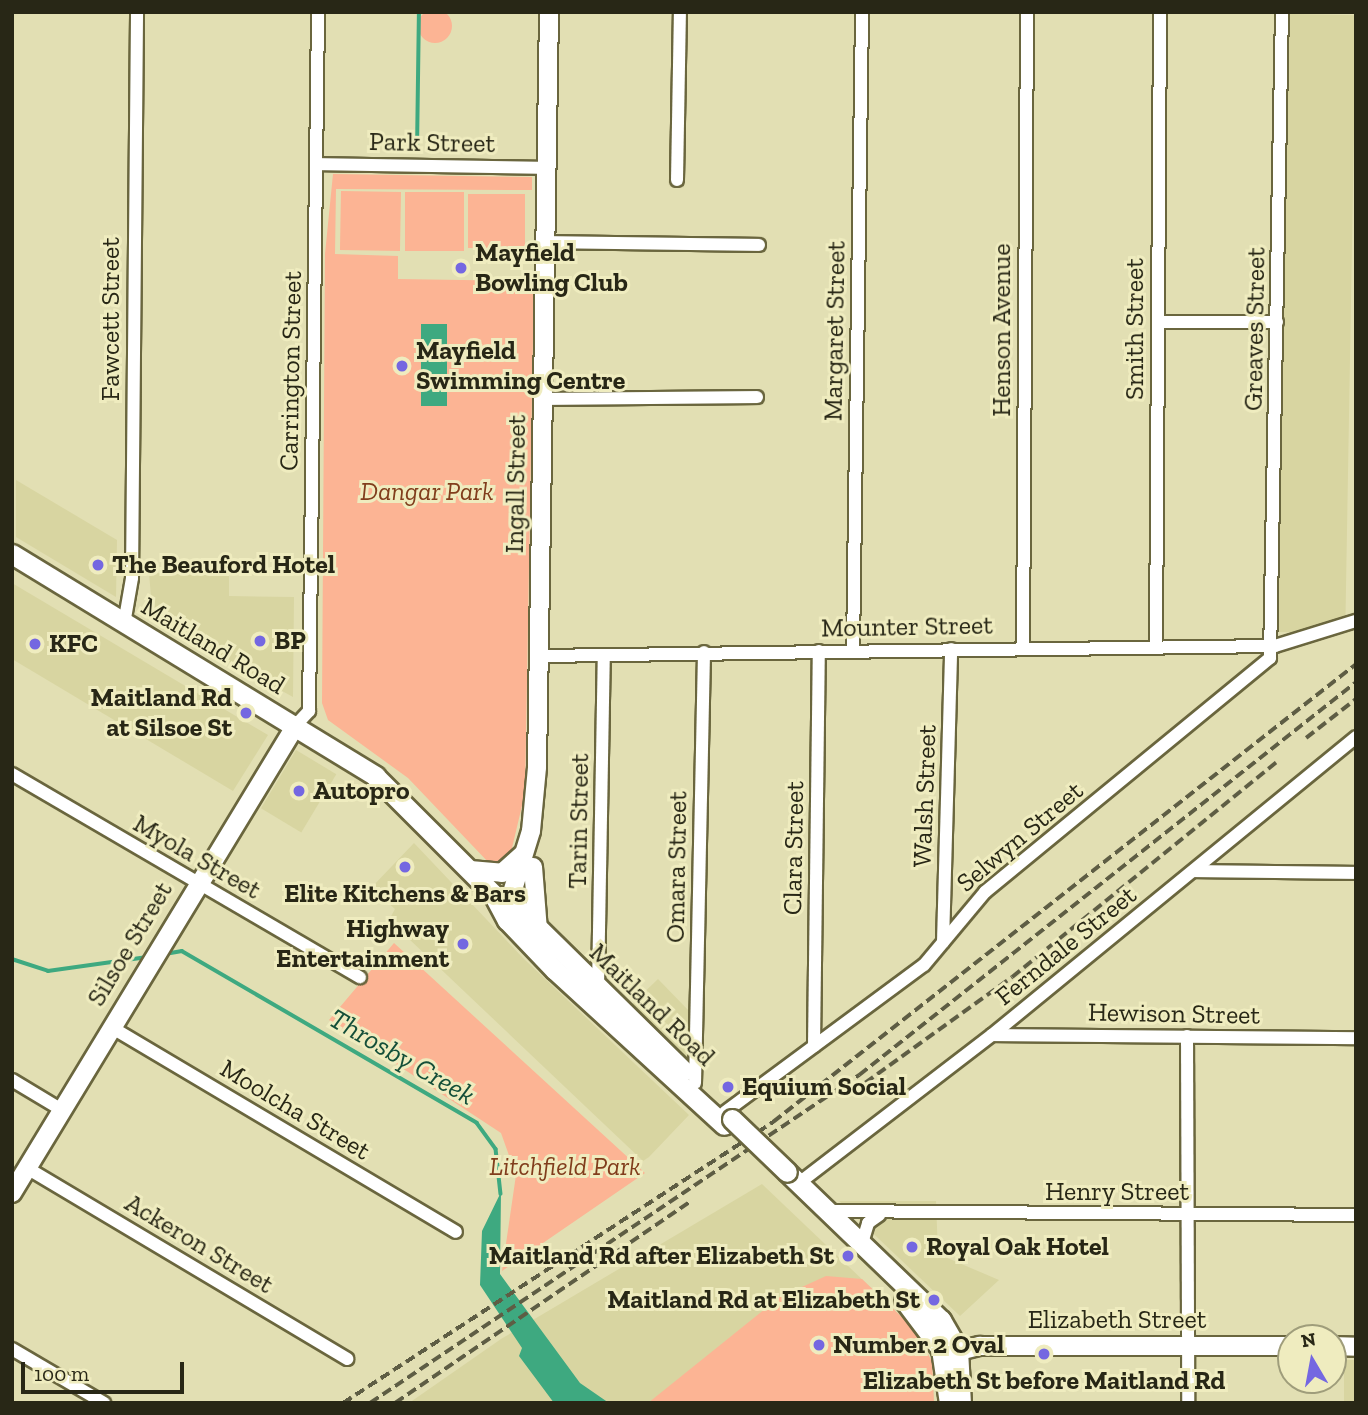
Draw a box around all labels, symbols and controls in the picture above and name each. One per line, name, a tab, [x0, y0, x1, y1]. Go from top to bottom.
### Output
street label: Park Street	[369, 126, 495, 160]
street label: Fawcett Street	[95, 237, 127, 401]
place label: Mayfield Bowling Club	[475, 237, 628, 298]
street label: Margaret Street	[818, 241, 852, 421]
street label: Henson Avenue	[986, 243, 1018, 417]
street label: Greaves Street	[1238, 247, 1272, 411]
street label: Smith Street	[1119, 258, 1151, 400]
marker: Mayfield Bowling Club	[453, 260, 469, 276]
street label: Carrington Street	[274, 271, 308, 471]
place label: Mayfield Swimming Centre	[416, 335, 625, 396]
marker: Mayfield Swimming Centre	[394, 358, 410, 374]
street label: Ingall Street	[499, 415, 533, 553]
park label: Dangar Park	[360, 476, 494, 508]
place label: The Beauford Hotel	[112, 549, 335, 581]
marker: The Beauford Hotel	[90, 557, 106, 573]
street label: Maitland Road	[135, 591, 291, 701]
street label: Mounter Street	[821, 610, 993, 644]
place label: BP	[274, 625, 306, 657]
place label: KFC	[49, 628, 98, 660]
marker: BP	[252, 633, 268, 649]
marker: KFC	[27, 636, 43, 652]
place label: Maitland Rd at Silsoe St	[91, 682, 232, 744]
marker: Maitland Rd at Silsoe St	[238, 705, 254, 721]
street label: Walsh Street	[907, 724, 943, 868]
street label: Tarin Street	[562, 753, 596, 889]
place label: Autopro	[313, 775, 410, 807]
street label: Selwyn Street	[951, 775, 1089, 899]
street label: Clara Street	[777, 781, 811, 915]
marker: Autopro	[291, 783, 307, 799]
street label: Omara Street	[660, 791, 694, 943]
street label: Myola Street	[128, 808, 266, 906]
marker: Elite Kitchens & Bars	[397, 859, 413, 875]
street label: Silsoe Street	[81, 876, 179, 1012]
place label: Elite Kitchens & Bars	[284, 878, 526, 910]
street label: Ferndale Street	[989, 880, 1143, 1012]
place label: Highway Entertainment	[276, 913, 449, 974]
marker: Highway Entertainment	[455, 936, 471, 952]
street label: Maitland Road	[583, 937, 721, 1073]
street label: Hewison Street	[1088, 997, 1260, 1031]
water label: Throsby Creek	[323, 1002, 481, 1112]
street label: Moolcha Street	[214, 1053, 376, 1167]
place label: Equium Social	[742, 1071, 906, 1103]
marker: Equium Social	[720, 1079, 736, 1095]
park label: Litchfield Park	[489, 1151, 641, 1183]
street label: Henry Street	[1045, 1176, 1189, 1208]
street label: Ackeron Street	[119, 1188, 279, 1300]
place label: Royal Oak Hotel	[926, 1231, 1109, 1263]
marker: Royal Oak Hotel	[904, 1239, 920, 1255]
place label: Maitland Rd after Elizabeth St	[488, 1240, 834, 1272]
marker: Maitland Rd after Elizabeth St	[840, 1248, 856, 1264]
place label: Maitland Rd at Elizabeth St	[607, 1284, 920, 1316]
marker: Maitland Rd at Elizabeth St	[926, 1292, 942, 1308]
street label: Elizabeth Street	[1028, 1304, 1206, 1336]
north arrow	[1277, 1324, 1347, 1394]
text: N	[1299, 1327, 1318, 1352]
place label: Number 2 Oval	[833, 1329, 1005, 1361]
marker: Number 2 Oval	[811, 1337, 827, 1353]
marker: Elizabeth St before Maitland Rd	[1036, 1346, 1052, 1362]
scale bar	[24, 1348, 187, 1392]
text: 100 m	[34, 1361, 89, 1386]
place label: Elizabeth St before Maitland Rd	[863, 1365, 1225, 1397]

